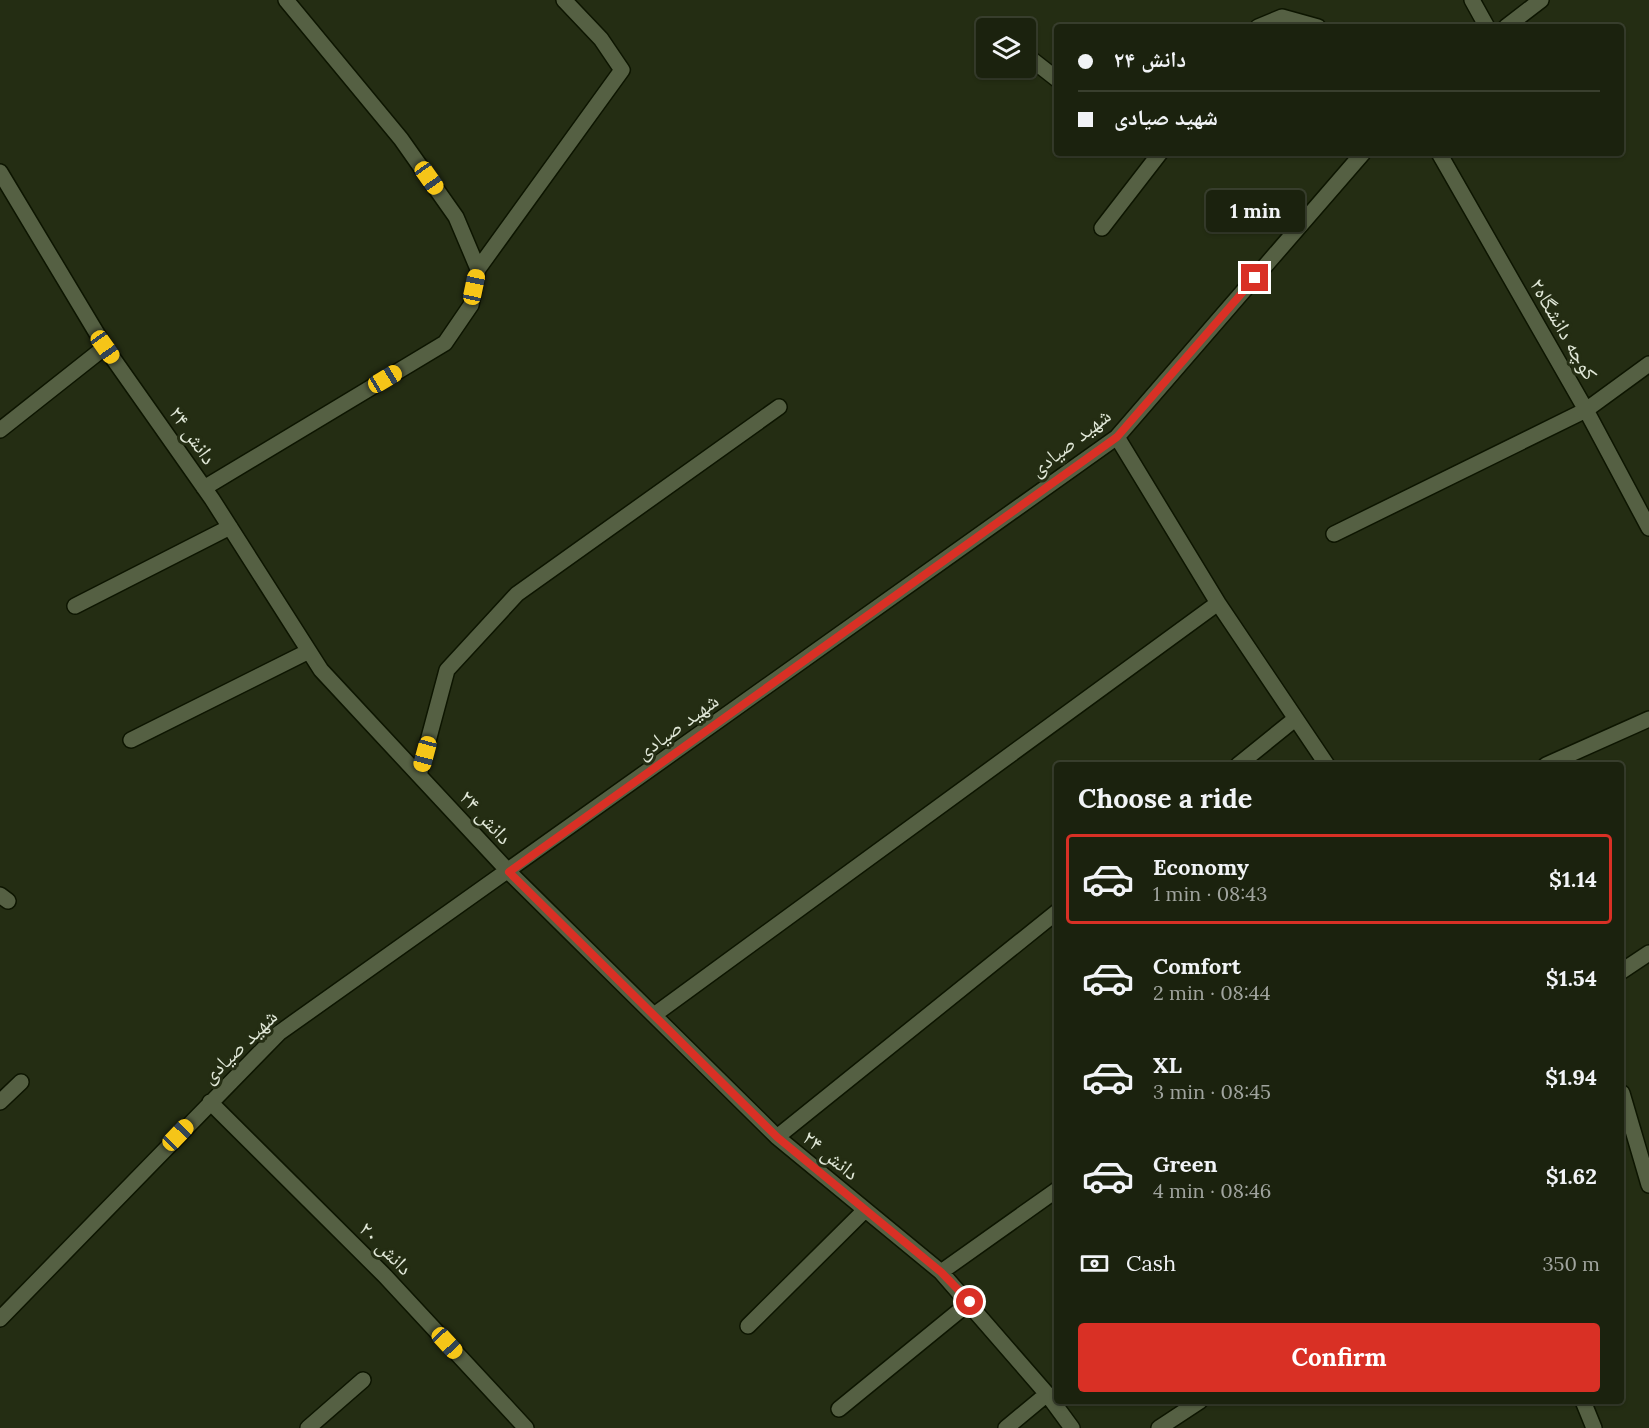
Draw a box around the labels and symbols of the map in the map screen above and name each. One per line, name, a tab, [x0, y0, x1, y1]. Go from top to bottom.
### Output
car	[411, 158, 447, 198]
callout: 1 min	[1206, 191, 1304, 233]
route end	[1241, 264, 1268, 291]
car	[461, 268, 487, 306]
street label: کوچه دانشگاه۲	[1524, 273, 1604, 385]
car	[87, 327, 123, 367]
car	[365, 362, 405, 396]
street label: دانش ۲۴	[163, 401, 223, 469]
street label: شهید صیادی	[1024, 402, 1116, 482]
street label: شهید صیادی	[630, 687, 724, 765]
car	[412, 734, 438, 774]
street label: دانش ۲۴	[454, 784, 518, 850]
street label: شهید صیادی	[195, 1003, 283, 1089]
car	[159, 1116, 197, 1154]
street label: دانش ۲۴	[797, 1124, 865, 1186]
street label: دانش ۲۰	[353, 1215, 419, 1281]
route start	[956, 1288, 983, 1315]
car	[428, 1324, 466, 1362]

